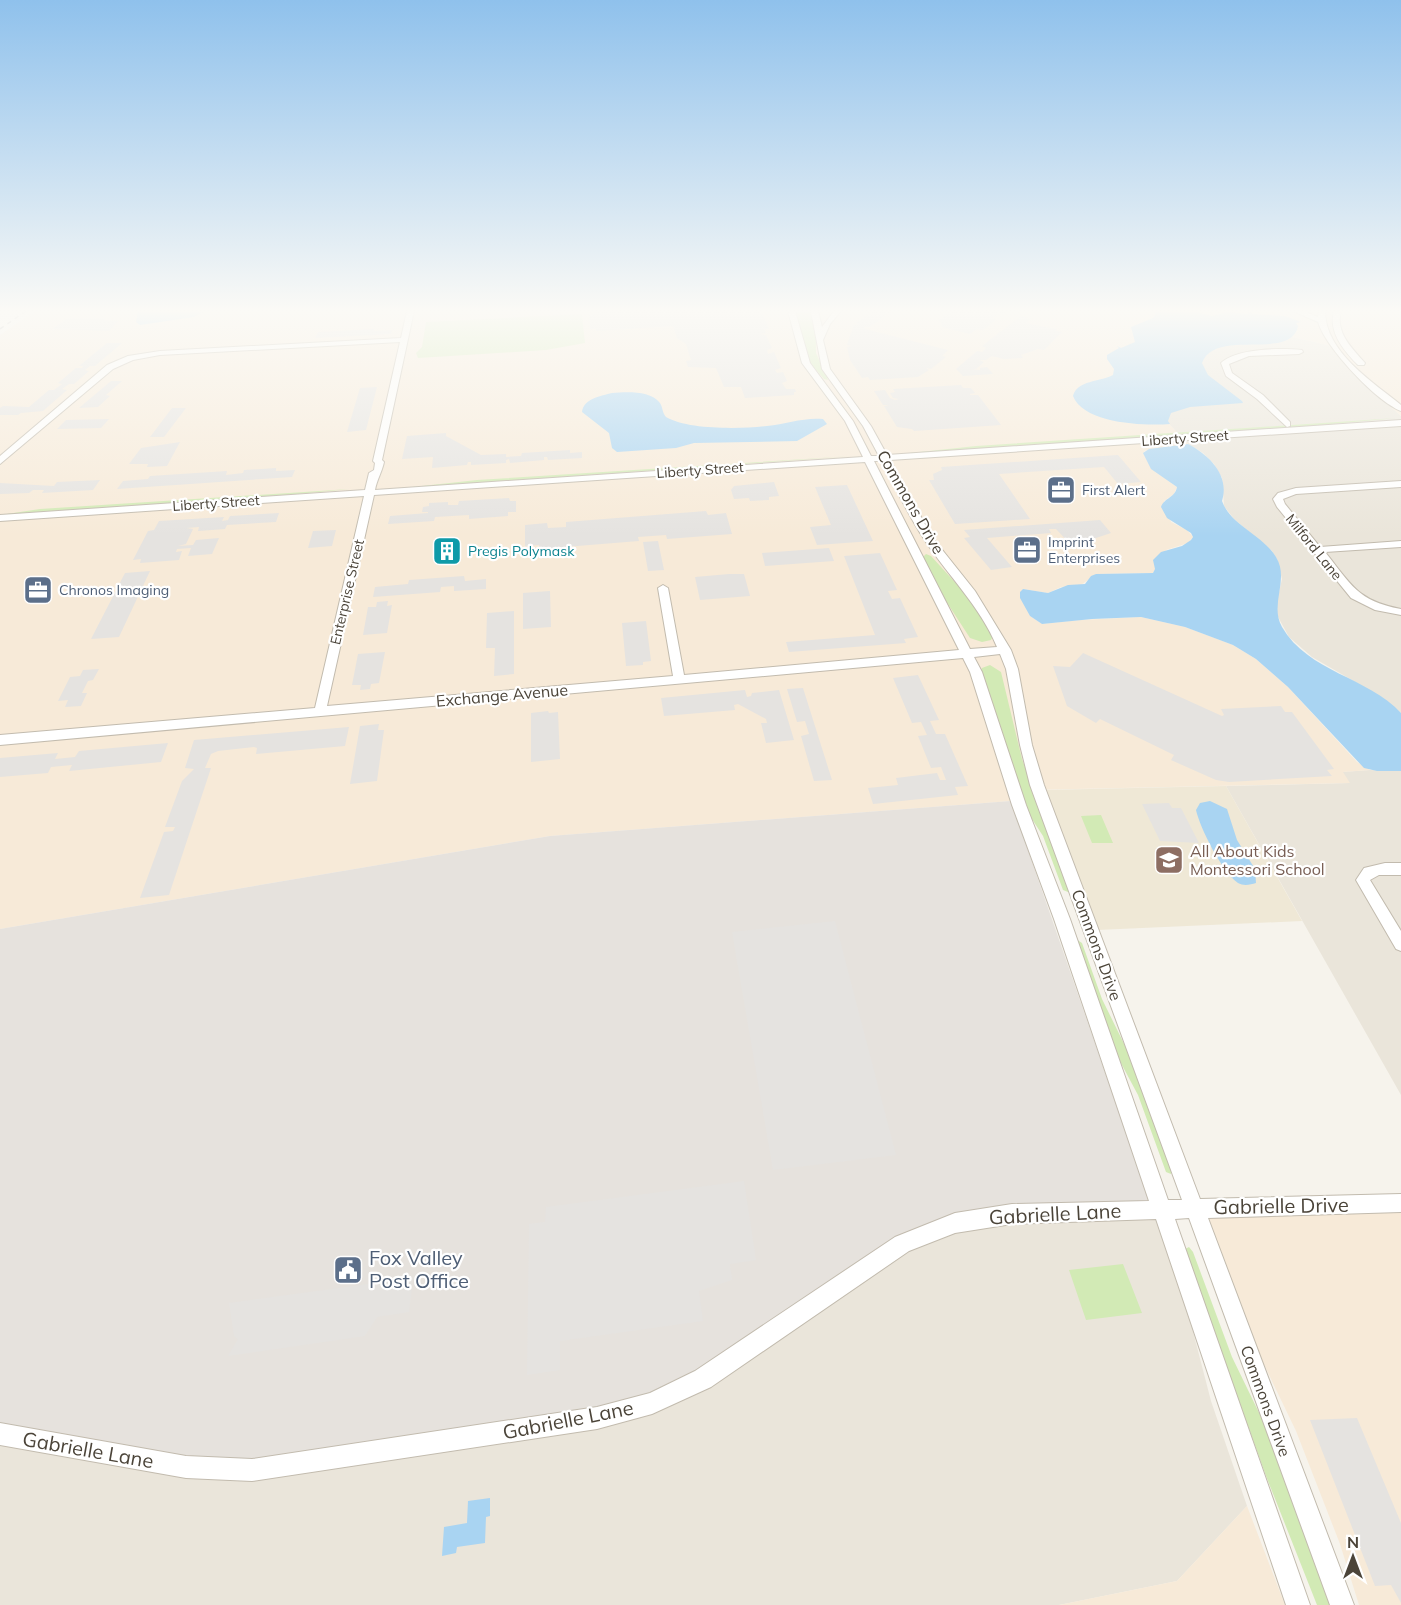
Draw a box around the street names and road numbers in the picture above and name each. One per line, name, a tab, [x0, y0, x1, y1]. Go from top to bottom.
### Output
street label: Liberty Street	[1141, 426, 1229, 450]
street label: Commons Drive	[873, 446, 949, 558]
street label: Liberty Street	[656, 458, 744, 482]
street label: Liberty Street	[172, 491, 260, 515]
street label: Milford Lane	[1282, 510, 1346, 584]
street label: Enterprise Street	[326, 537, 368, 647]
street label: Exchange Avenue	[435, 679, 569, 711]
street label: Commons Drive	[1068, 887, 1126, 1003]
street label: Gabrielle Drive	[1213, 1192, 1349, 1219]
street label: Gabrielle Lane	[988, 1198, 1122, 1229]
street label: Commons Drive	[1237, 1343, 1295, 1459]
street label: Gabrielle Lane	[500, 1395, 635, 1444]
street label: Gabrielle Lane	[21, 1426, 156, 1473]

